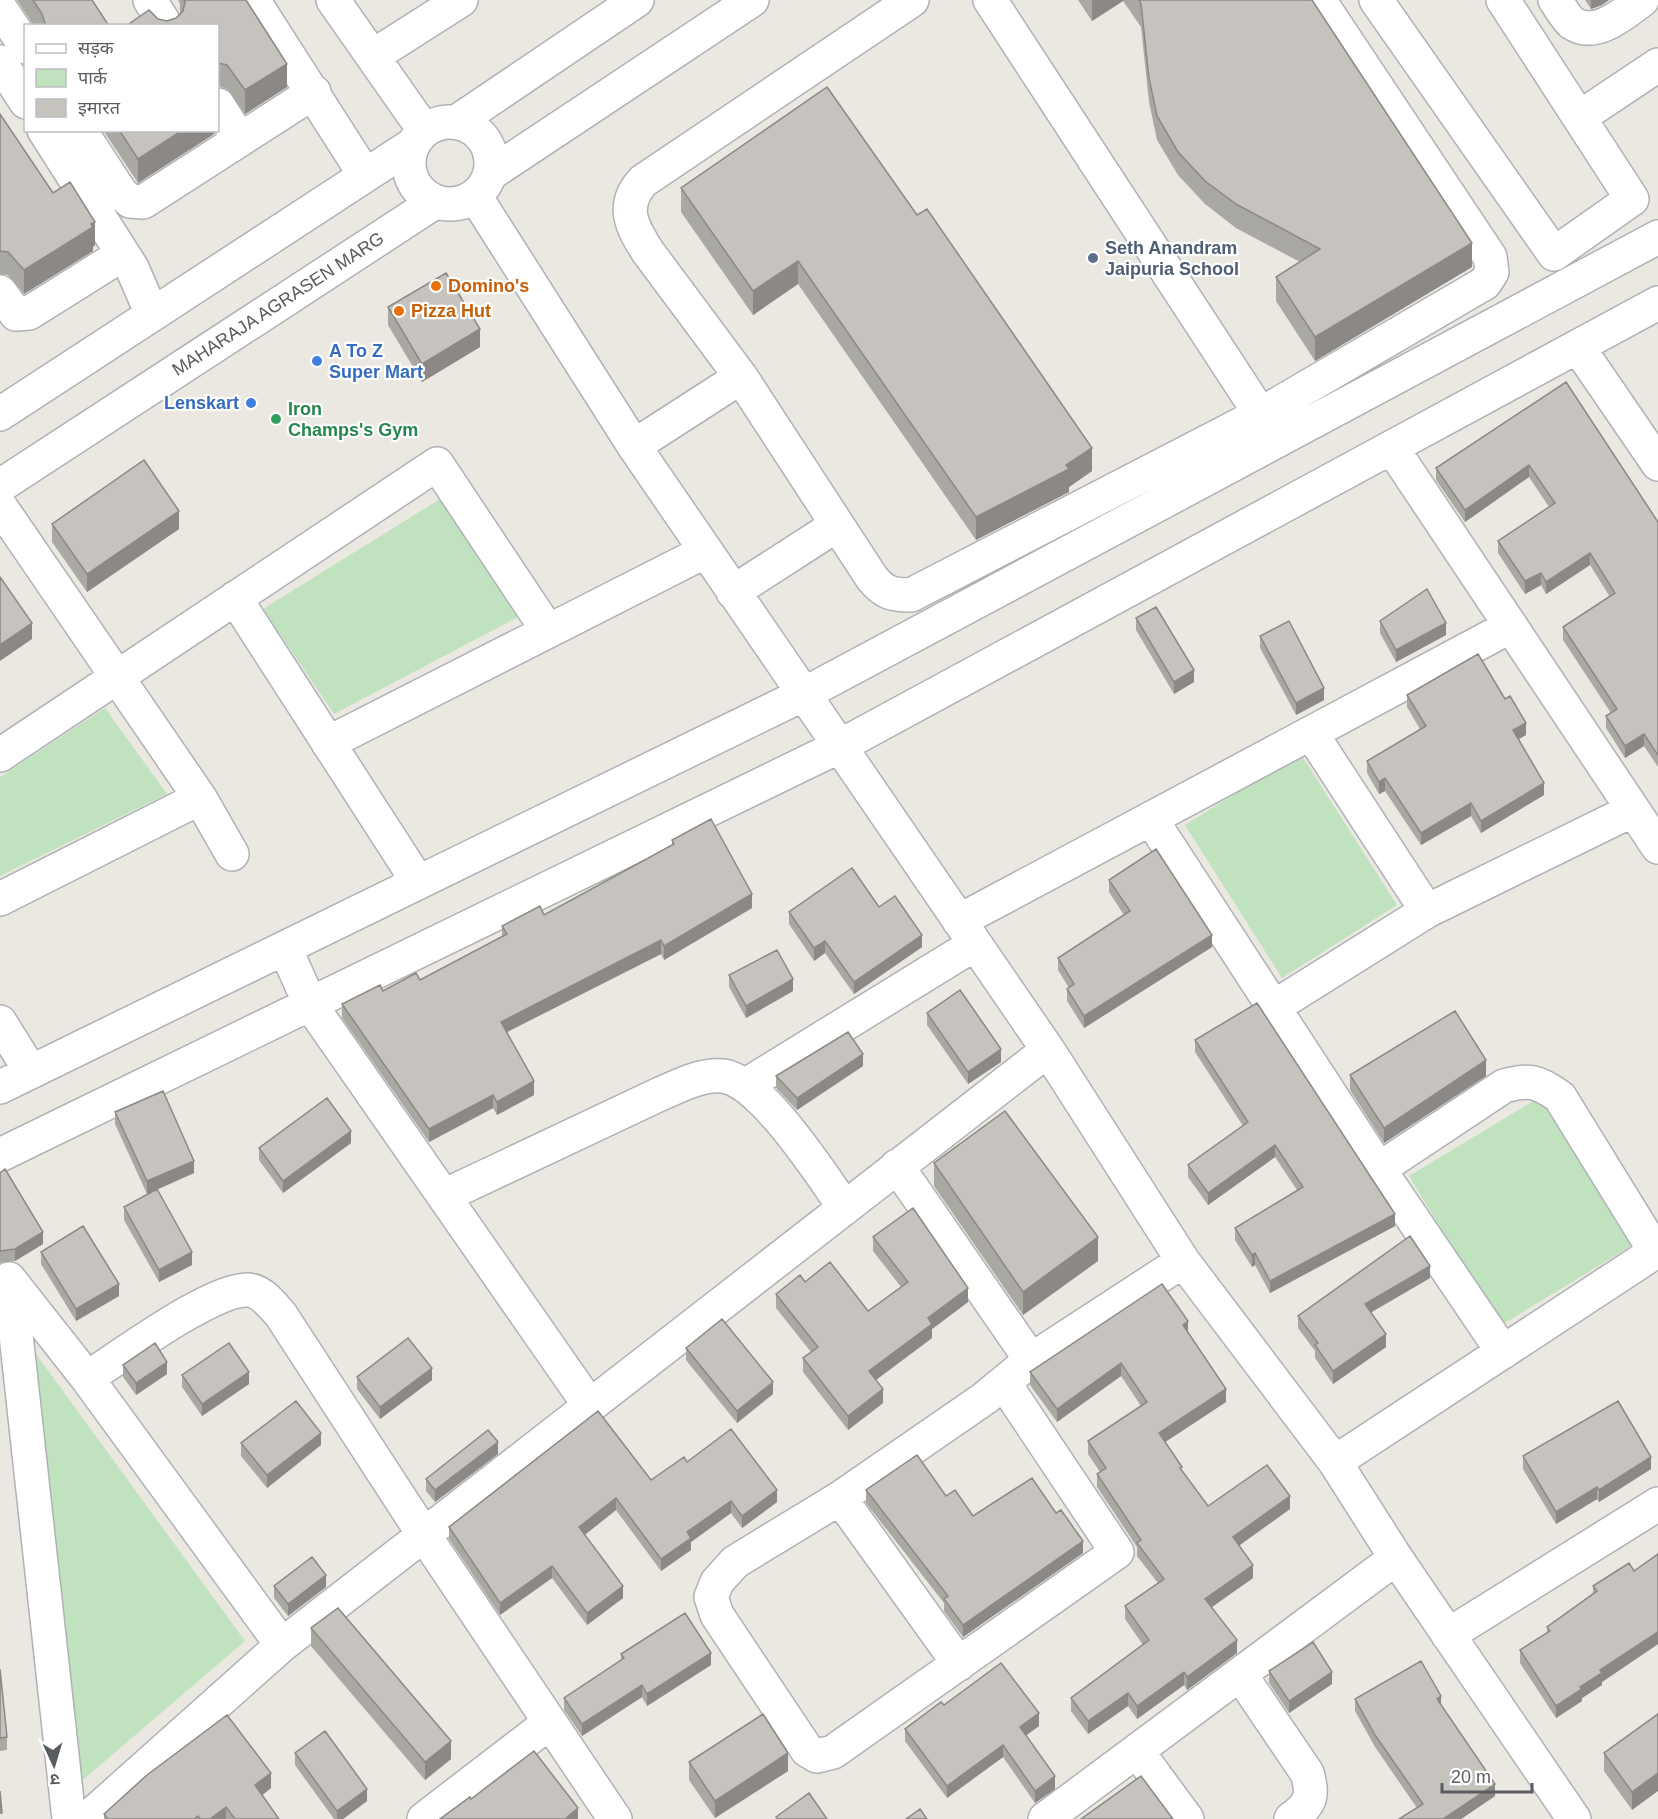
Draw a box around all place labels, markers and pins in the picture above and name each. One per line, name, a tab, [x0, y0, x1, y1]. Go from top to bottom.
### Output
place label: Seth Anandram Jaipuria School	[1105, 238, 1239, 279]
marker: Seth Anandram Jaipuria School	[1086, 251, 1100, 265]
place label: Domino's	[448, 276, 529, 296]
marker: Domino's	[429, 279, 443, 293]
place label: Pizza Hut	[411, 301, 491, 321]
marker: Pizza Hut	[392, 304, 406, 318]
place label: A To Z Super Mart	[329, 341, 423, 382]
marker: A To Z Super Mart	[310, 354, 324, 368]
place label: Lenskart	[164, 393, 239, 413]
marker: Lenskart	[244, 396, 258, 410]
place label: Iron Champs's Gym	[288, 399, 418, 440]
marker: Iron Champs's Gym	[269, 412, 283, 426]

